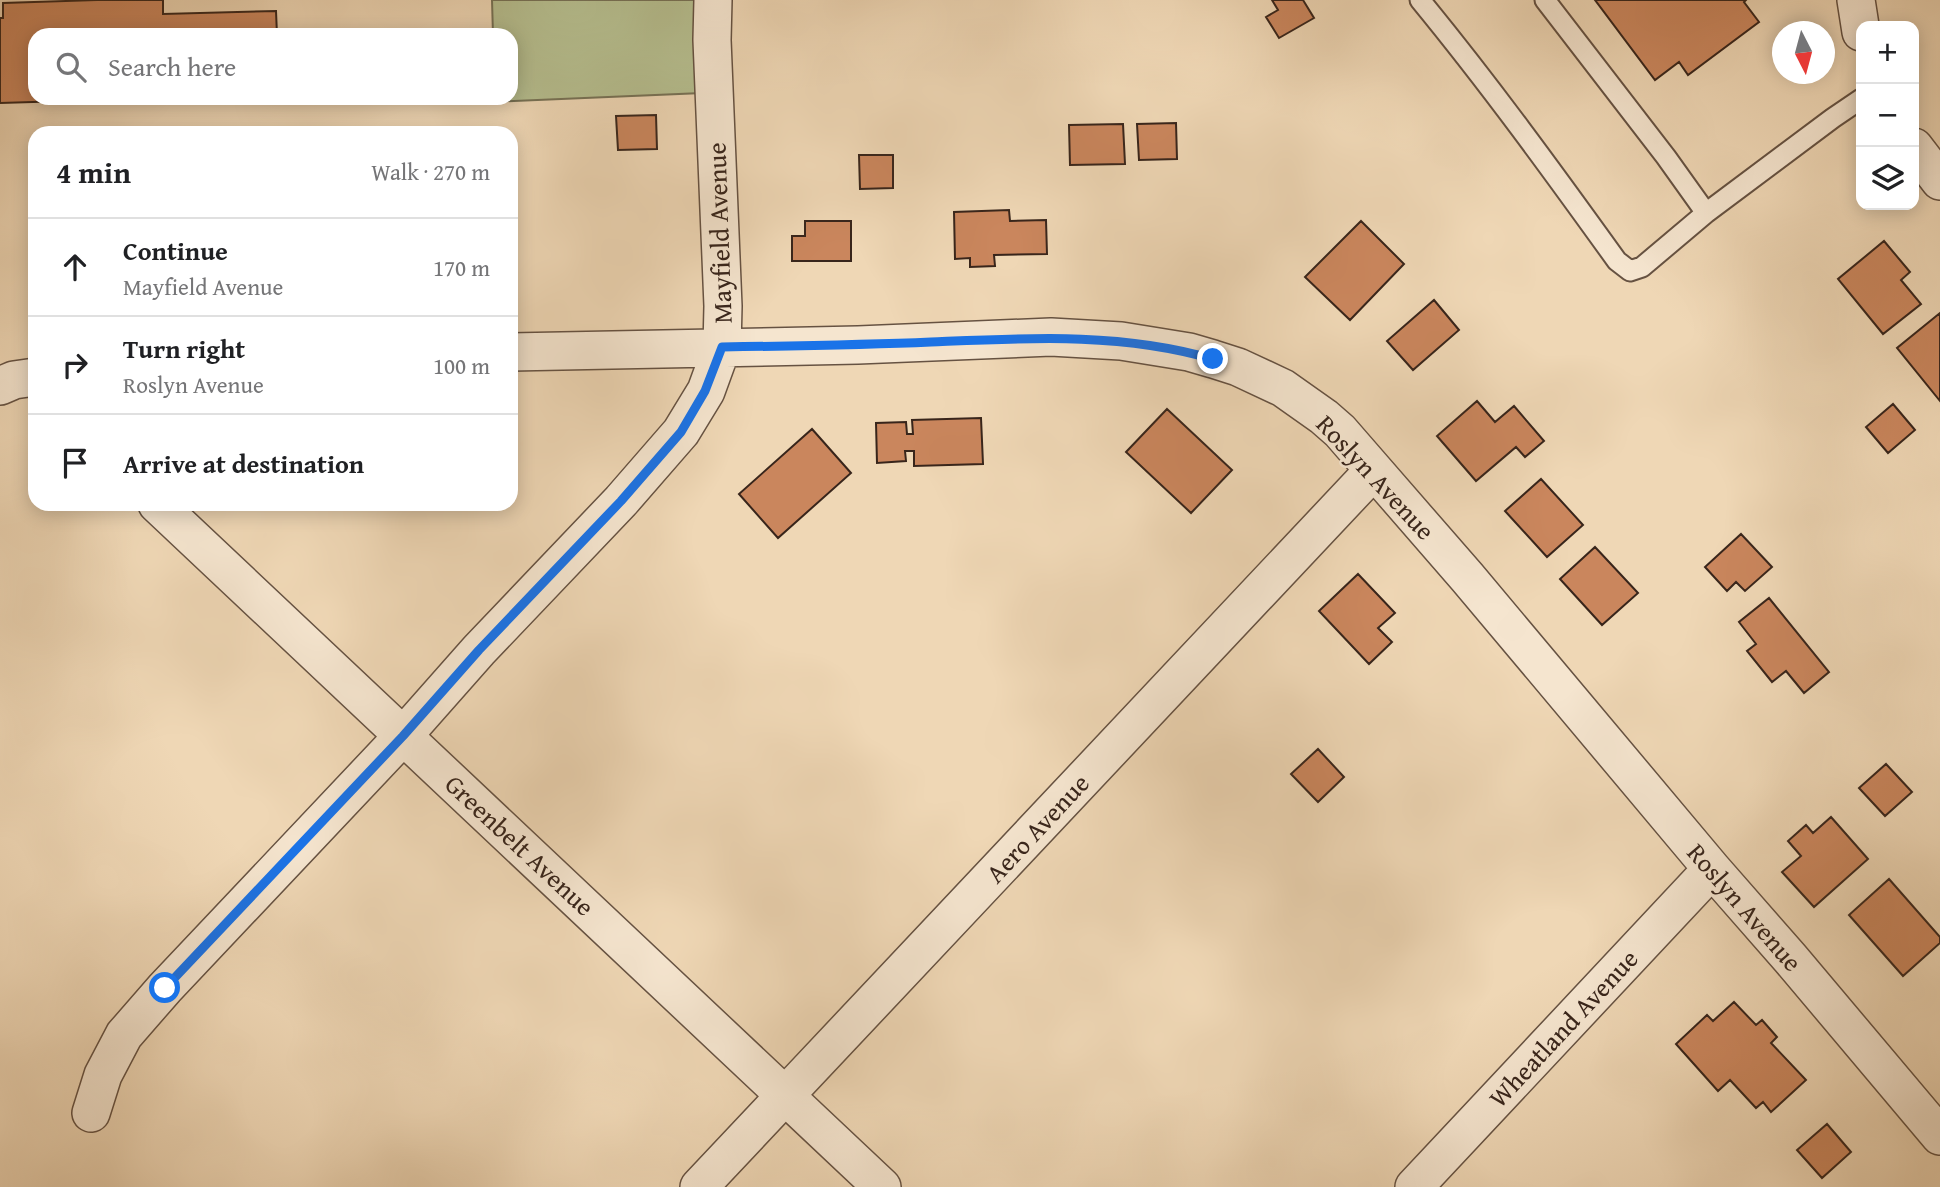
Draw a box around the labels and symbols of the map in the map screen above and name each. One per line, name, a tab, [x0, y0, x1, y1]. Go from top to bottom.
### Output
north arrow	[1772, 21, 1835, 84]
street label: Mayfield Avenue	[696, 142, 742, 324]
route end	[1197, 343, 1228, 374]
street label: Roslyn Avenue	[1308, 406, 1444, 548]
street label: Greenbelt Avenue	[436, 765, 604, 925]
street label: Aero Avenue	[976, 765, 1098, 891]
street label: Roslyn Avenue	[1678, 834, 1812, 980]
street label: Wheatland Avenue	[1479, 940, 1647, 1116]
route start	[149, 972, 180, 1003]

